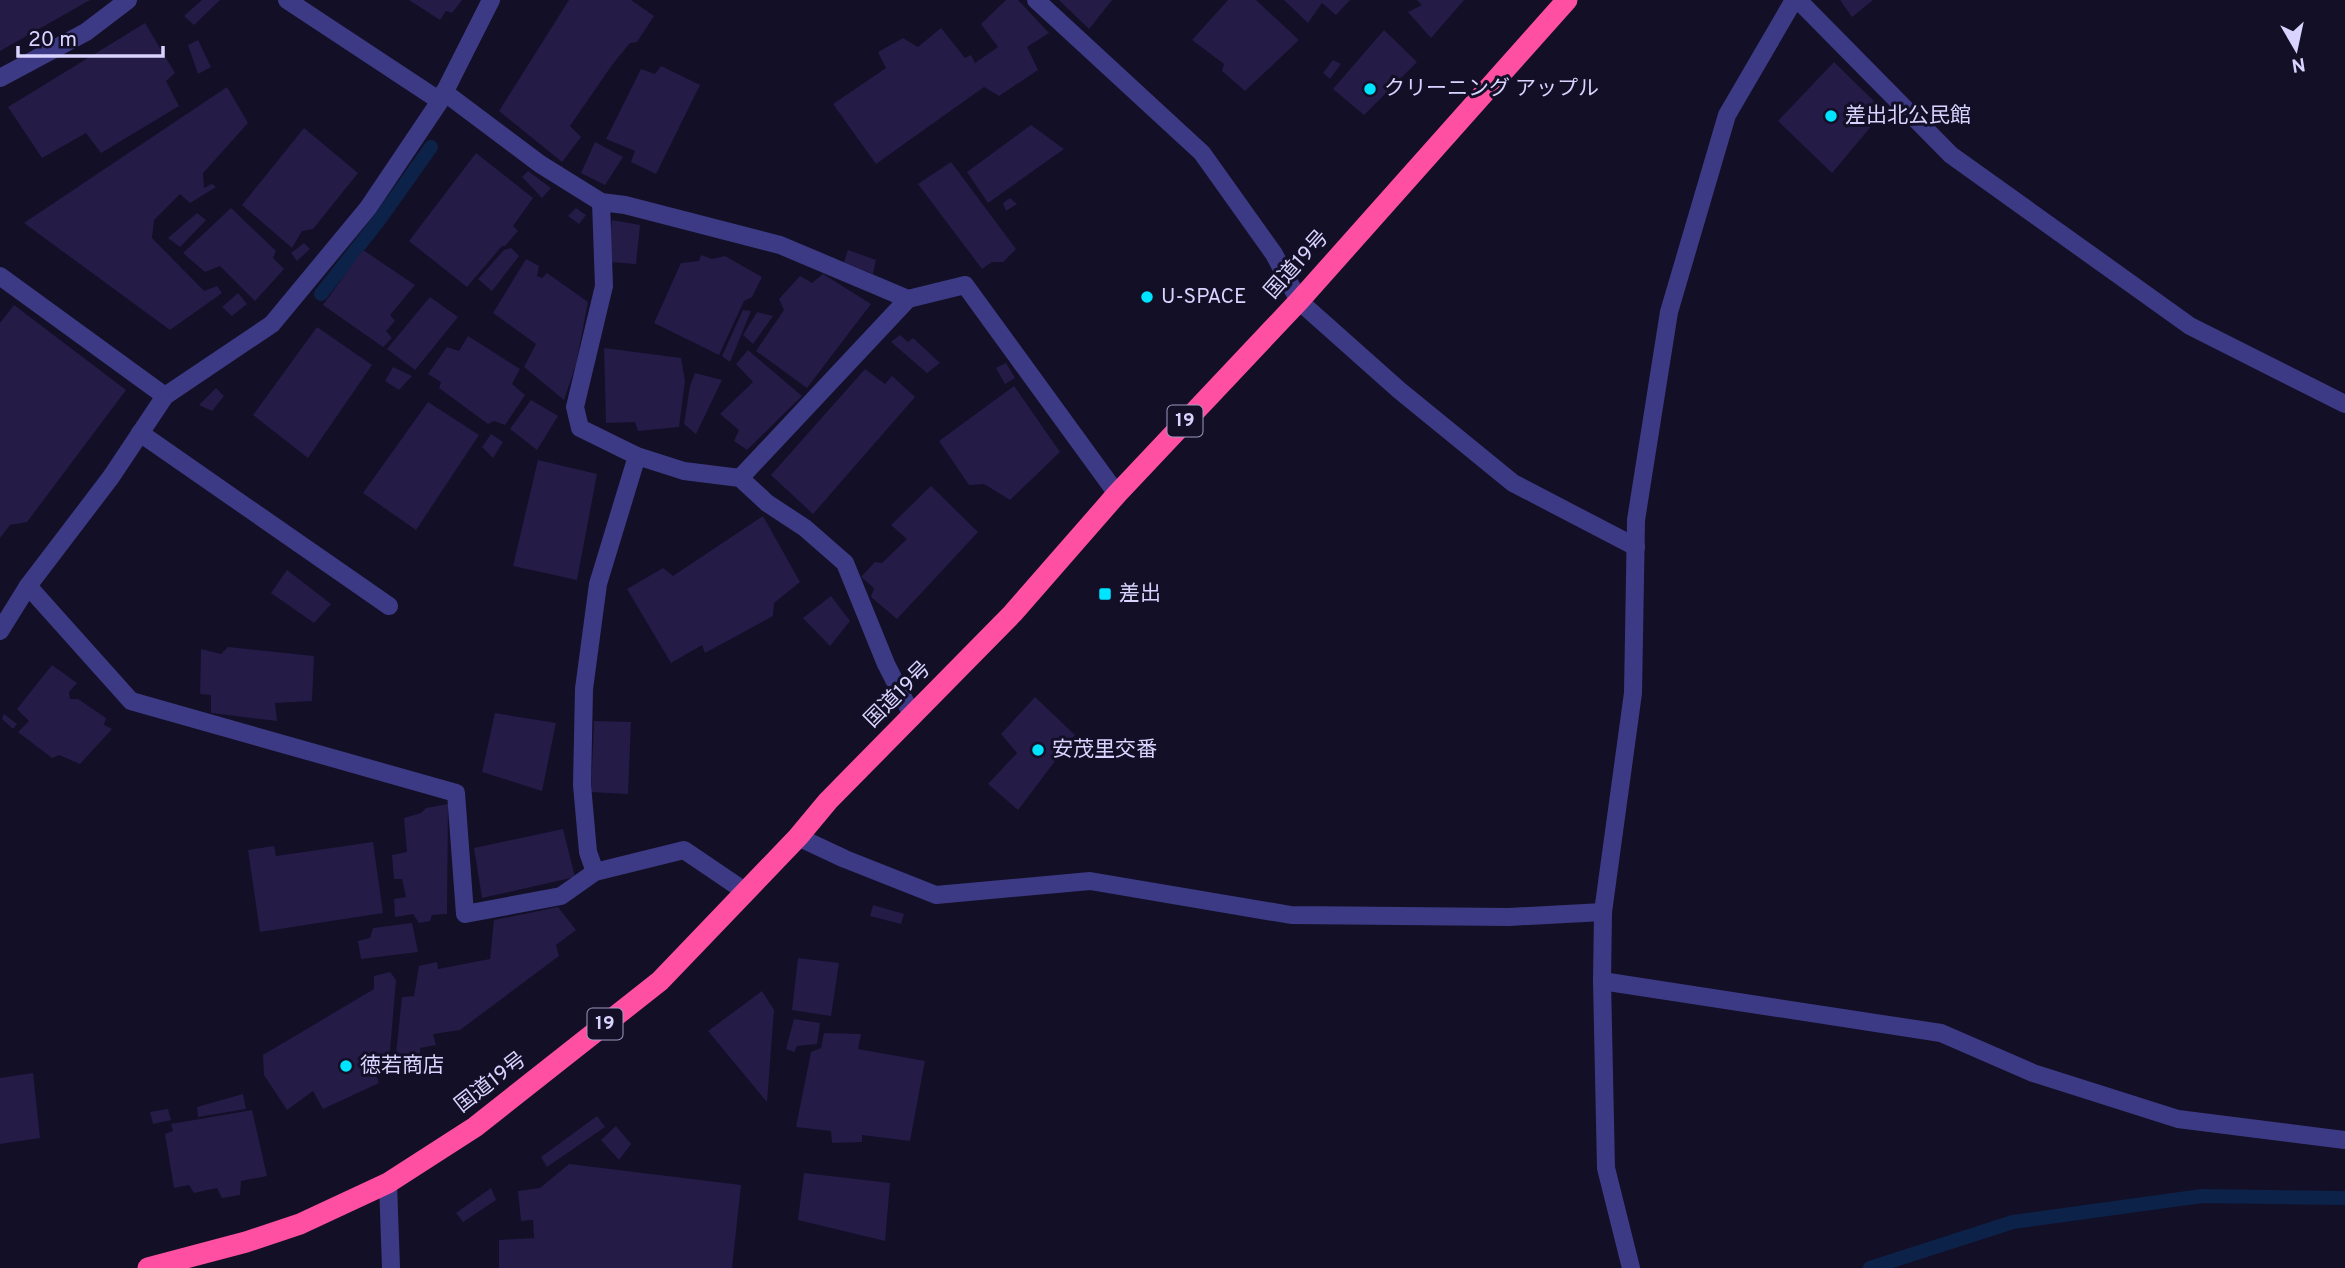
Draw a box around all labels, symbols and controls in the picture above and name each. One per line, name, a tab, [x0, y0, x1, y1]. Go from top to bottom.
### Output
scale bar	[18, 14, 163, 58]
north arrow	[2261, 14, 2331, 84]
text: 20 m	[28, 27, 77, 54]
text: N	[2290, 51, 2307, 77]
place label: クリーニング アップル	[1384, 76, 1599, 103]
marker: クリーニング アップル	[1362, 81, 1378, 97]
place label: 差出北公民館	[1845, 103, 1971, 130]
marker: 差出北公民館	[1823, 108, 1839, 124]
street label: 国道19号	[1259, 225, 1335, 305]
place label: U-SPACE	[1161, 284, 1247, 311]
marker: U-SPACE	[1139, 289, 1155, 305]
road number: 19	[1168, 406, 1202, 436]
place label: 差出	[1119, 581, 1161, 608]
marker: 差出	[1097, 586, 1113, 602]
street label: 国道19号	[859, 656, 937, 734]
place label: 安茂里交番	[1052, 737, 1157, 764]
marker: 安茂里交番	[1030, 742, 1046, 758]
road number: 19	[588, 1008, 622, 1040]
street label: 国道19号	[450, 1047, 532, 1119]
place label: 徳若商店	[360, 1053, 444, 1080]
marker: 徳若商店	[338, 1058, 354, 1074]

